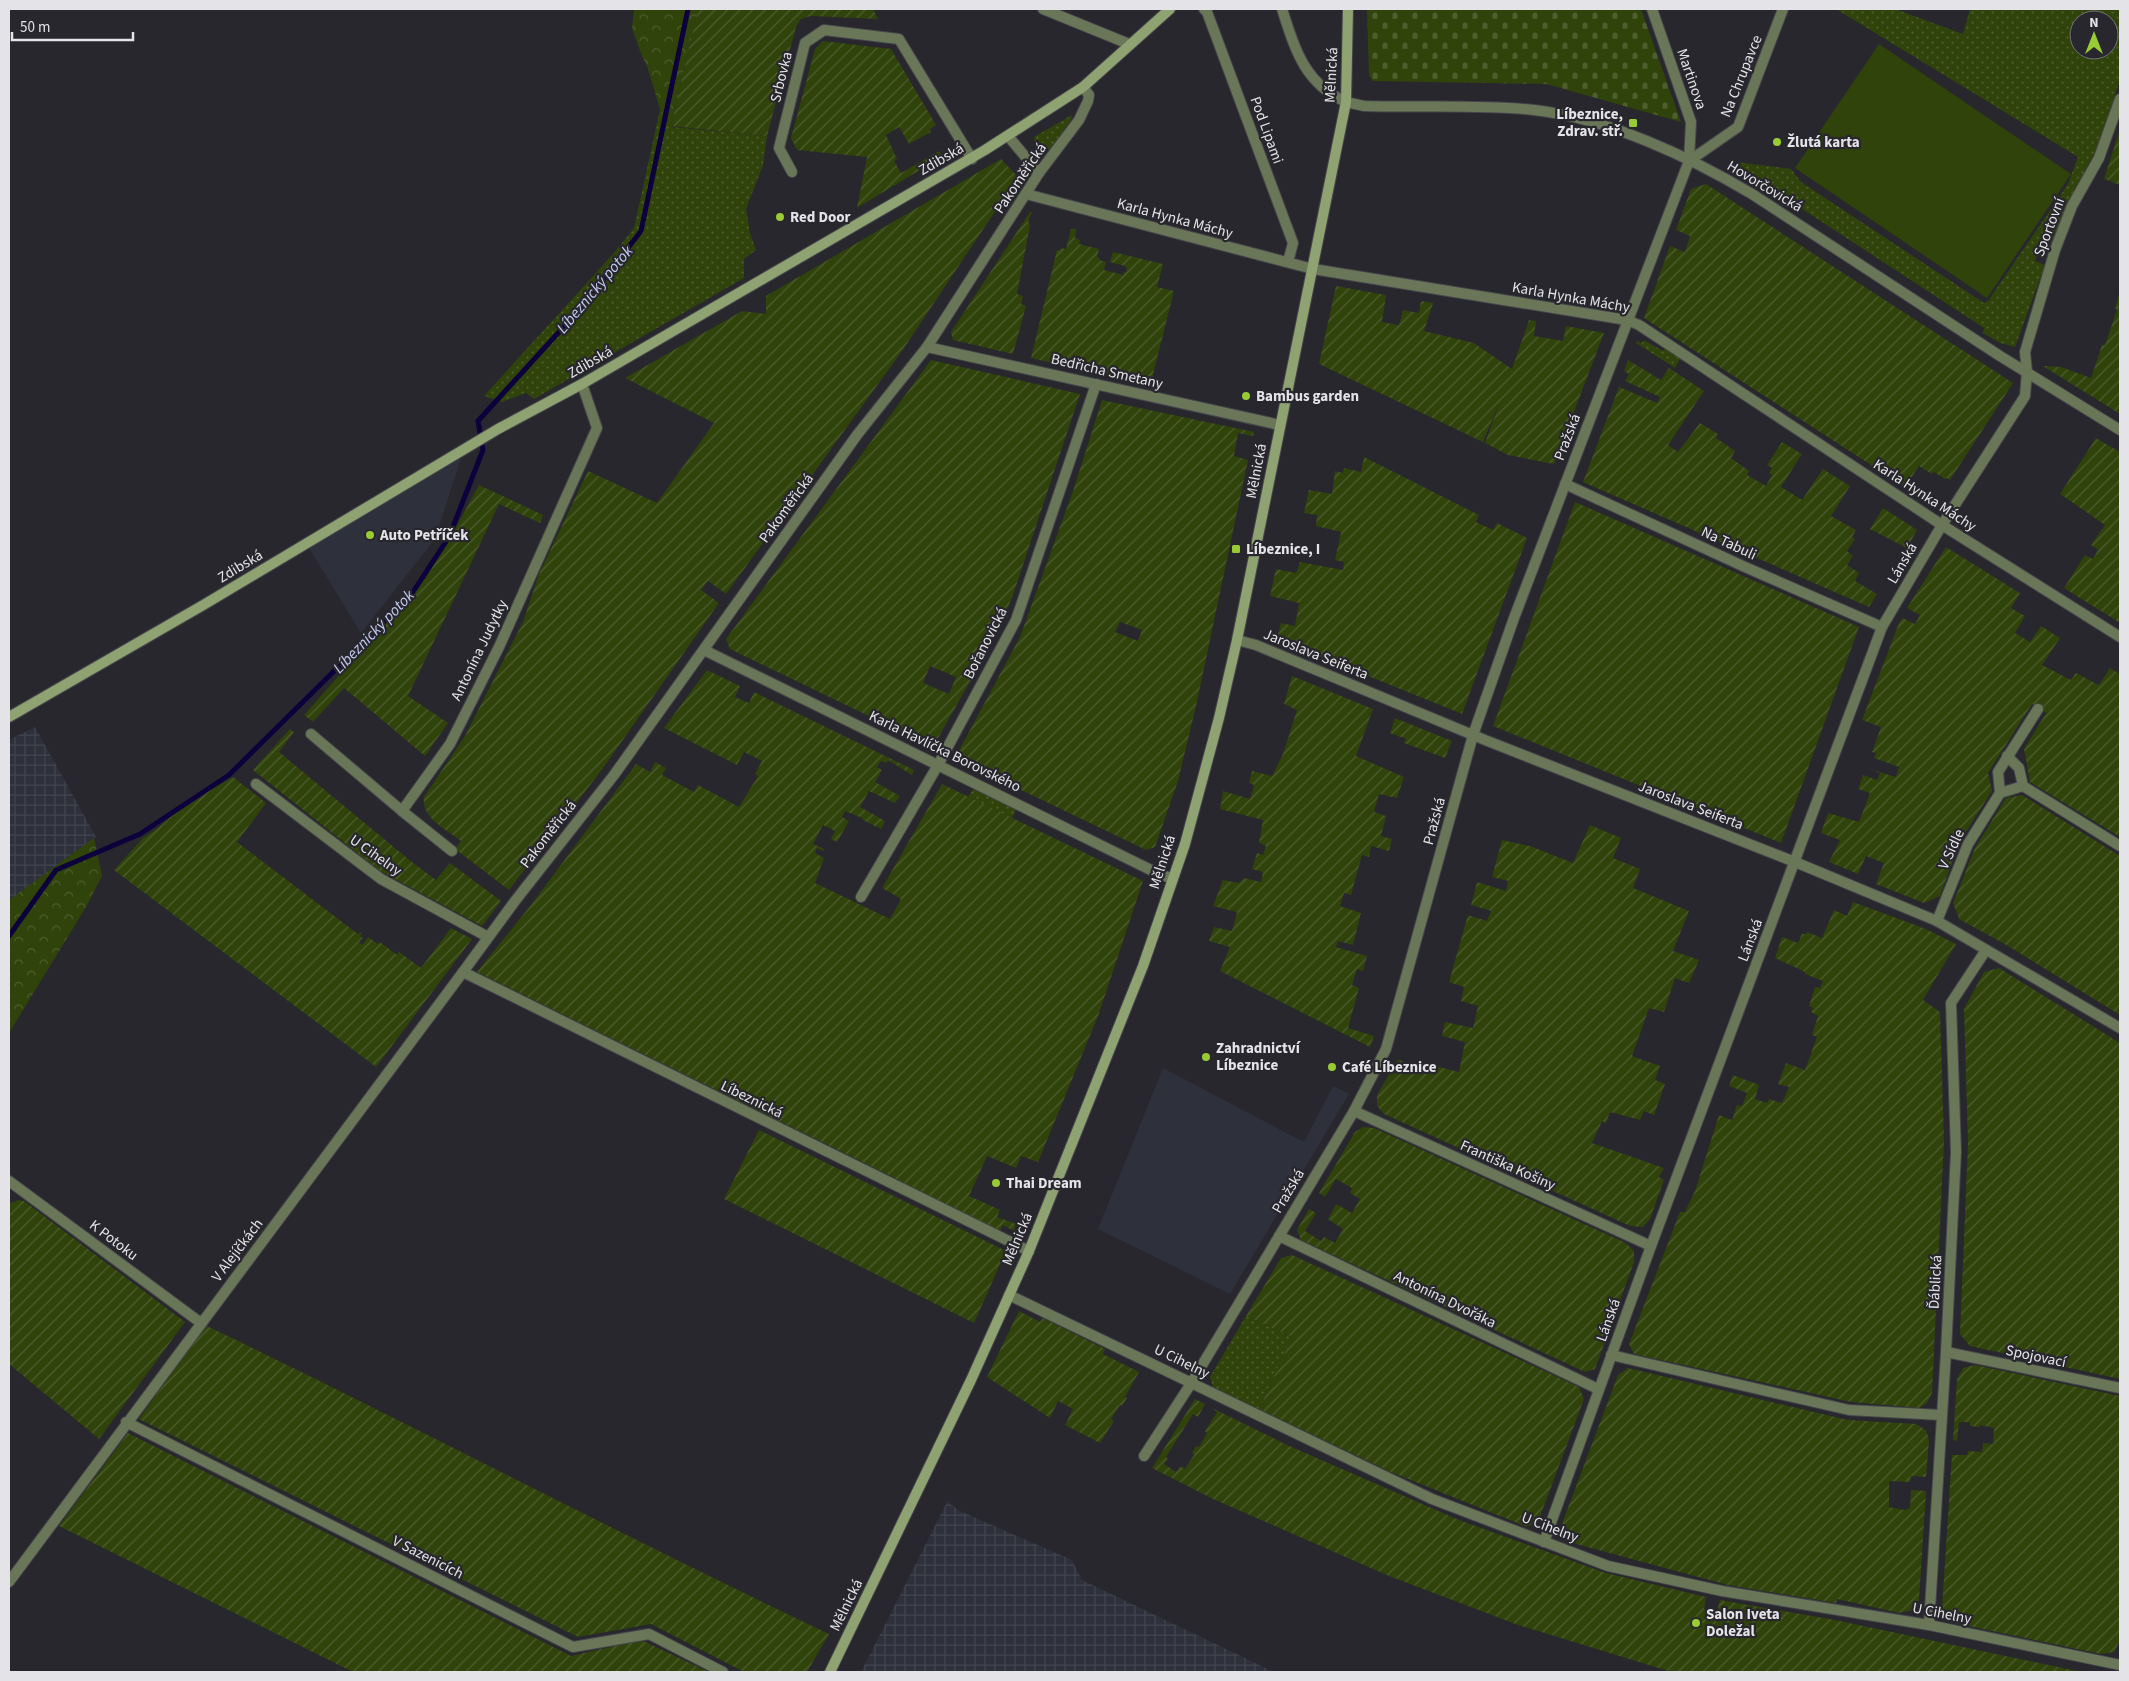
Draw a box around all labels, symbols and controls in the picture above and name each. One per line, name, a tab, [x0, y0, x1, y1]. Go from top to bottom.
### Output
scale bar	[12, 10, 134, 42]
north arrow	[2069, 10, 2119, 60]
text: N	[2089, 13, 2099, 33]
text: 50 m	[20, 17, 50, 38]
street label: Na Chrupavce	[1715, 32, 1767, 120]
street label: Martinova	[1671, 46, 1712, 112]
street label: Mělnická	[1320, 47, 1343, 103]
street label: Srbovka	[765, 50, 798, 105]
street label: Pod Lipami	[1245, 94, 1288, 167]
place label: Líbeznice, Zdrav. stř.	[1556, 104, 1623, 142]
marker: Líbeznice, Zdrav. stř.	[1627, 117, 1639, 129]
place label: Žlutá karta	[1787, 132, 1860, 153]
marker: Žlutá karta	[1771, 136, 1783, 148]
street label: Zdibská	[915, 138, 968, 181]
street label: Pakoměřická	[989, 139, 1052, 218]
street label: Hovorčovická	[1723, 156, 1807, 217]
street label: Karla Hynka Máchy	[1115, 193, 1235, 244]
street label: Sportovní	[2029, 193, 2071, 260]
place label: Red Door	[790, 207, 851, 228]
marker: Red Door	[774, 211, 786, 223]
water label: Líbeznický potok	[551, 241, 638, 338]
street label: Karla Hynka Máchy	[1510, 277, 1631, 318]
street label: Zdibská	[564, 341, 617, 384]
street label: Bedřicha Smetany	[1049, 348, 1165, 395]
place label: Bambus garden	[1256, 386, 1359, 407]
marker: Bambus garden	[1240, 390, 1252, 402]
street label: Pražská	[1549, 411, 1586, 464]
street label: Mělnická	[1241, 442, 1272, 500]
street label: Karla Hynka Máchy	[1869, 454, 1980, 537]
street label: Pakoměřická	[754, 469, 819, 547]
street label: Na Tabuli	[1698, 522, 1760, 565]
place label: Auto Petříček	[379, 525, 469, 546]
marker: Auto Petříček	[364, 529, 376, 541]
place label: Líbeznice, I	[1246, 539, 1320, 560]
street label: Lánská	[1882, 539, 1923, 588]
marker: Líbeznice, I	[1230, 543, 1242, 555]
street label: Zdibská	[214, 545, 267, 588]
water label: Líbeznický potok	[328, 585, 420, 678]
street label: Antonína Judytky	[446, 596, 513, 704]
street label: Bořanovická	[958, 604, 1013, 683]
street label: Jaroslava Seiferta	[1260, 624, 1371, 685]
street label: Karla Havlíčka Borovského	[865, 705, 1024, 797]
street label: Jaroslava Seiferta	[1635, 776, 1746, 835]
street label: Pražská	[1418, 795, 1451, 847]
street label: Pakoměřická	[515, 796, 582, 873]
street label: V Sídle	[1933, 826, 1970, 873]
street label: U Cihelny	[345, 830, 406, 881]
street label: Mělnická	[1144, 832, 1181, 892]
street label: Lánská	[1733, 916, 1768, 965]
place label: Zahradnictví Líbeznice	[1216, 1038, 1301, 1076]
marker: Zahradnictví Líbeznice	[1200, 1051, 1212, 1063]
place label: Café Líbeznice	[1342, 1057, 1437, 1078]
marker: Café Líbeznice	[1326, 1061, 1338, 1073]
street label: Líbeznická	[717, 1075, 786, 1124]
street label: Františka Košiny	[1457, 1135, 1559, 1196]
street label: Pražská	[1267, 1165, 1310, 1217]
place label: Thai Dream	[1006, 1173, 1082, 1194]
marker: Thai Dream	[990, 1177, 1002, 1189]
street label: Mělnická	[997, 1209, 1038, 1269]
street label: V Alejíčkách	[207, 1214, 268, 1286]
street label: K Potoku	[85, 1215, 142, 1266]
street label: Ďáblická	[1924, 1254, 1947, 1310]
street label: Antonína Dvořáka	[1390, 1266, 1500, 1333]
street label: Lánská	[1591, 1296, 1626, 1345]
street label: U Cihelny	[1150, 1339, 1213, 1384]
street label: Spojovací	[2004, 1340, 2069, 1373]
street label: U Cihelny	[1518, 1507, 1581, 1548]
street label: V Sazenicích	[389, 1531, 467, 1584]
street label: Mělnická	[825, 1576, 868, 1635]
street label: U Cihelny	[1911, 1597, 1973, 1629]
place label: Salon Iveta Doležal	[1706, 1604, 1780, 1642]
marker: Salon Iveta Doležal	[1690, 1617, 1702, 1629]

